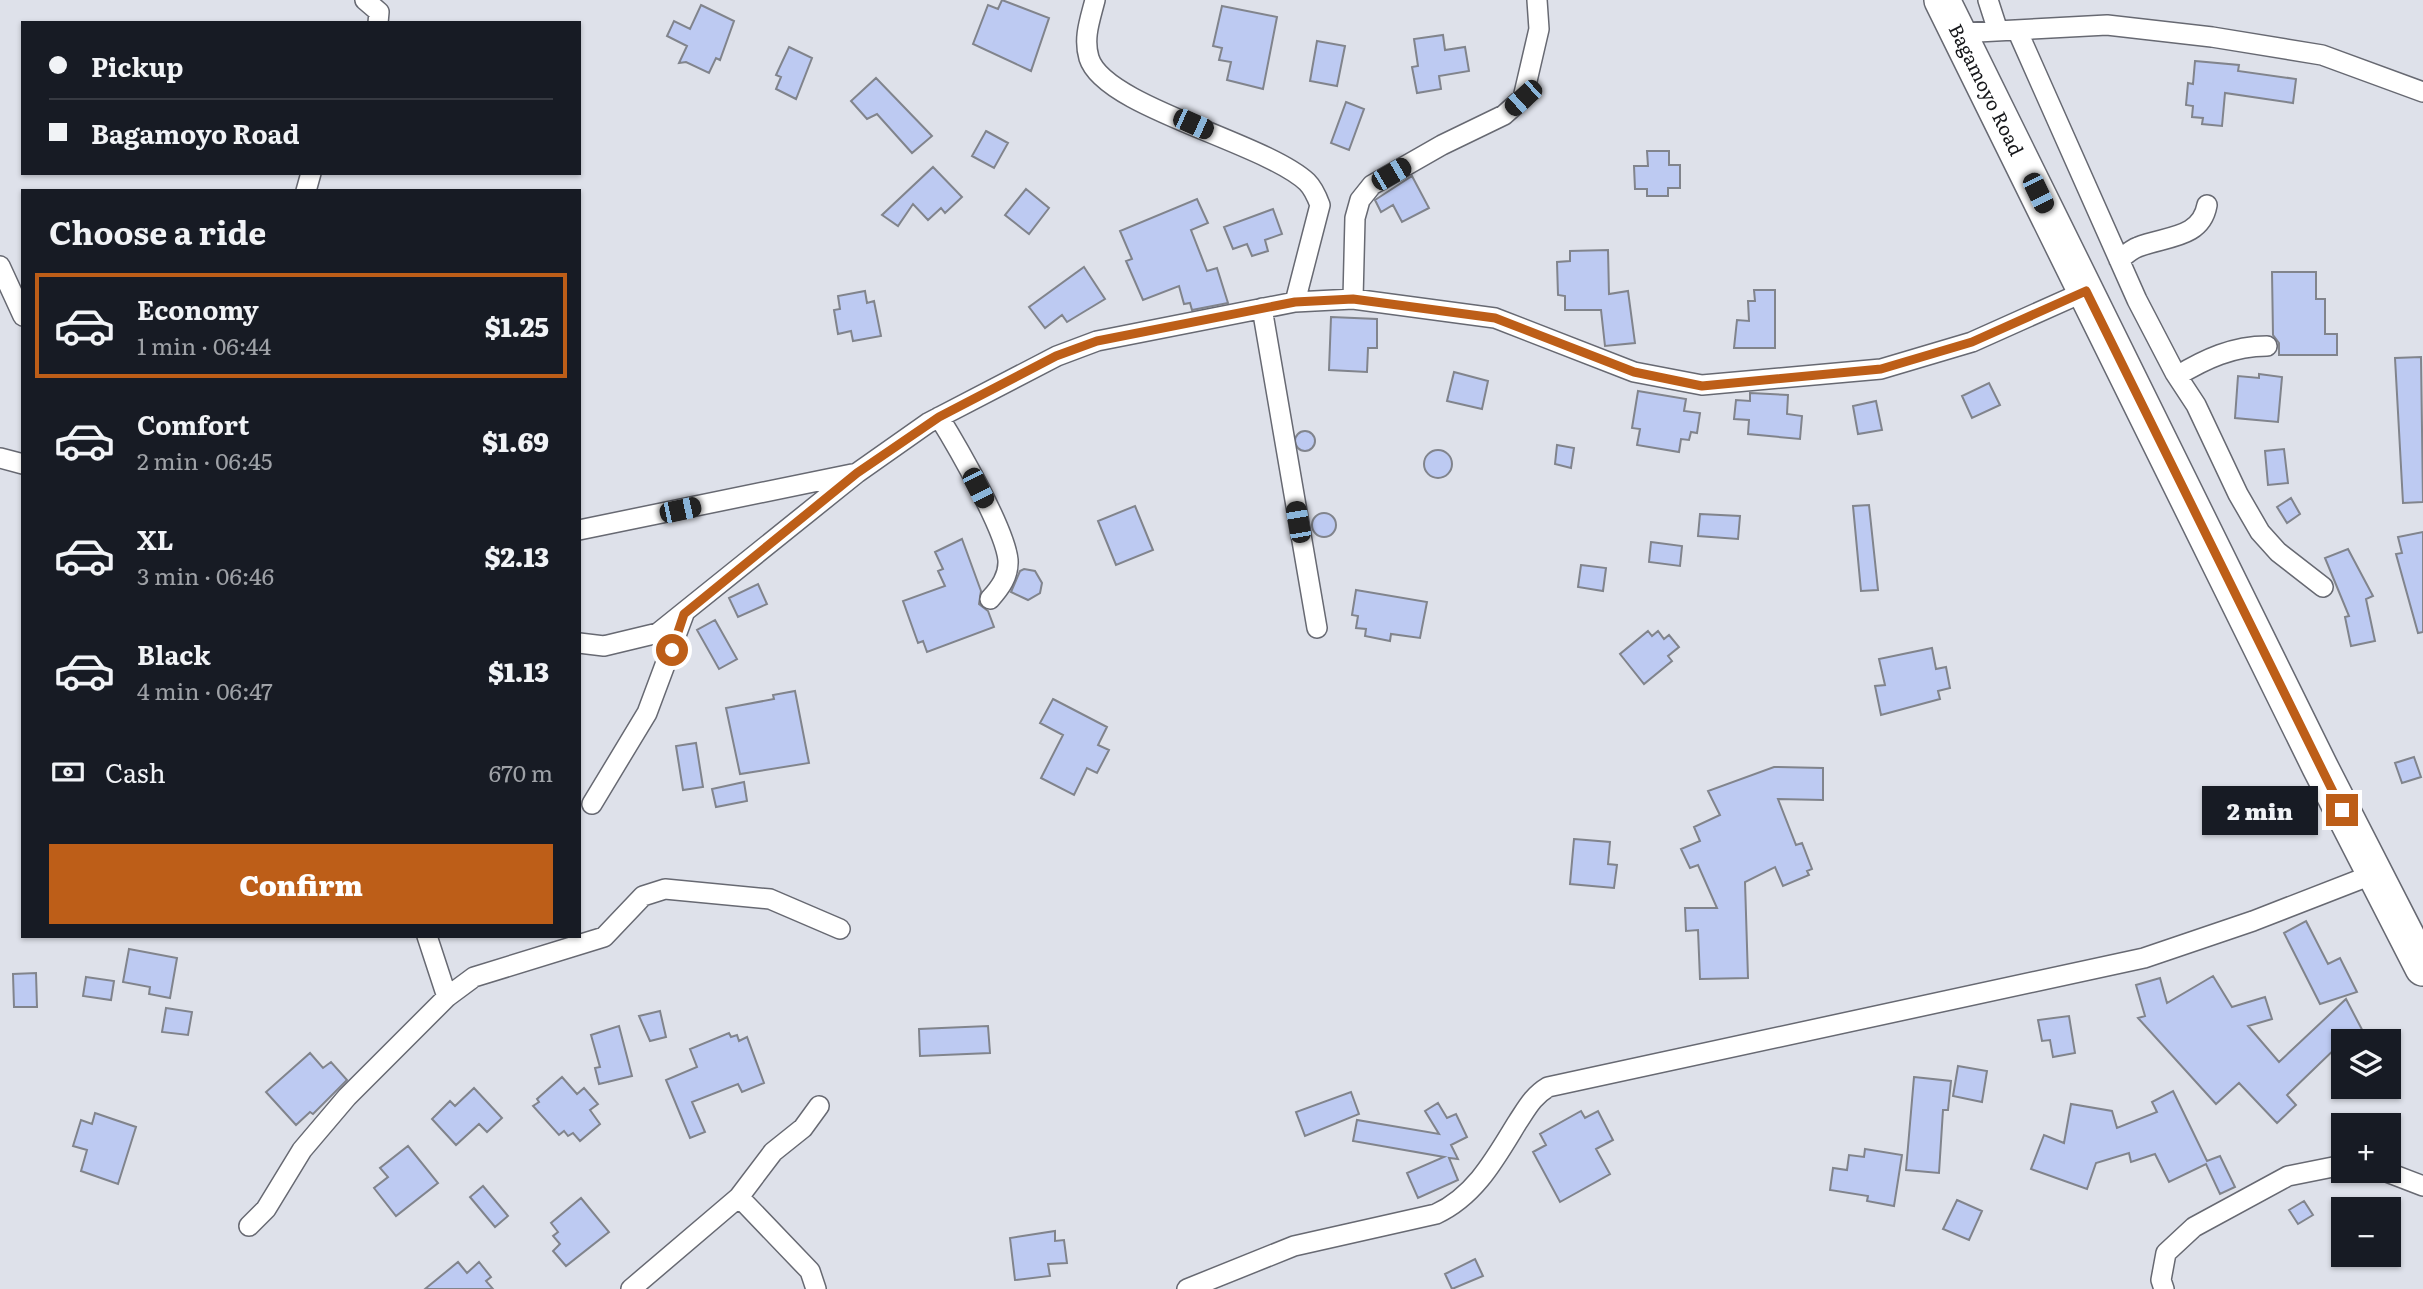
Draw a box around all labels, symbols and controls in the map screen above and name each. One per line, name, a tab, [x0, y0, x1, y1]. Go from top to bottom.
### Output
street label: Bagamoyo Road	[1943, 18, 2032, 160]
text: Pickup	[91, 46, 183, 85]
car	[1501, 76, 1546, 120]
car	[1170, 106, 1217, 142]
text: Bagamoyo Road	[91, 113, 300, 152]
car	[1368, 154, 1415, 194]
car	[2020, 170, 2057, 216]
text: Choose a ride	[49, 207, 266, 255]
text: Economy	[137, 289, 259, 328]
icon: car	[53, 294, 116, 357]
text: $1.25	[485, 306, 549, 345]
text: 1 min · 06:44	[137, 328, 271, 362]
text: Comfort	[137, 404, 249, 443]
icon: car	[53, 409, 116, 472]
text: $1.69	[482, 421, 549, 460]
text: 2 min · 06:45	[137, 443, 273, 477]
car	[960, 465, 997, 511]
car	[658, 495, 703, 525]
car	[1285, 499, 1312, 545]
text: XL	[137, 519, 174, 558]
icon: car	[53, 524, 116, 587]
text: $2.13	[484, 536, 549, 575]
text: 3 min · 06:46	[137, 558, 274, 592]
text: Black	[137, 634, 211, 673]
route start	[656, 634, 688, 666]
icon: car	[53, 639, 116, 702]
text: $1.13	[488, 651, 549, 690]
text: 4 min · 06:47	[137, 673, 273, 707]
text: Cash	[105, 752, 166, 791]
icon: cash	[49, 753, 87, 791]
text: 670 m	[489, 755, 553, 789]
callout: 2 min	[2202, 786, 2318, 834]
text: 2 min	[2227, 793, 2293, 827]
route end	[2326, 794, 2358, 826]
button: Confirm	[49, 844, 553, 924]
map controls	[2331, 1029, 2401, 1267]
button: layers	[2331, 1029, 2401, 1099]
button: +	[2331, 1113, 2401, 1183]
button: −	[2331, 1197, 2401, 1267]

